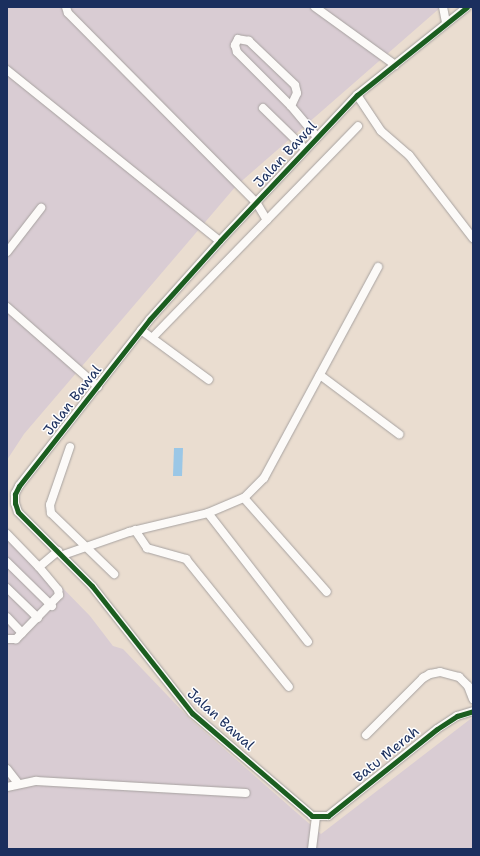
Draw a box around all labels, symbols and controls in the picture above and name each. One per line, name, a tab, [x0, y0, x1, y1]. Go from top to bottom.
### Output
street label: Jalan Bawal	[250, 117, 320, 191]
street label: Jalan Bawal	[39, 362, 105, 438]
street label: Jalan Bawal	[184, 685, 258, 753]
street label: Batu Merah	[350, 722, 422, 786]

